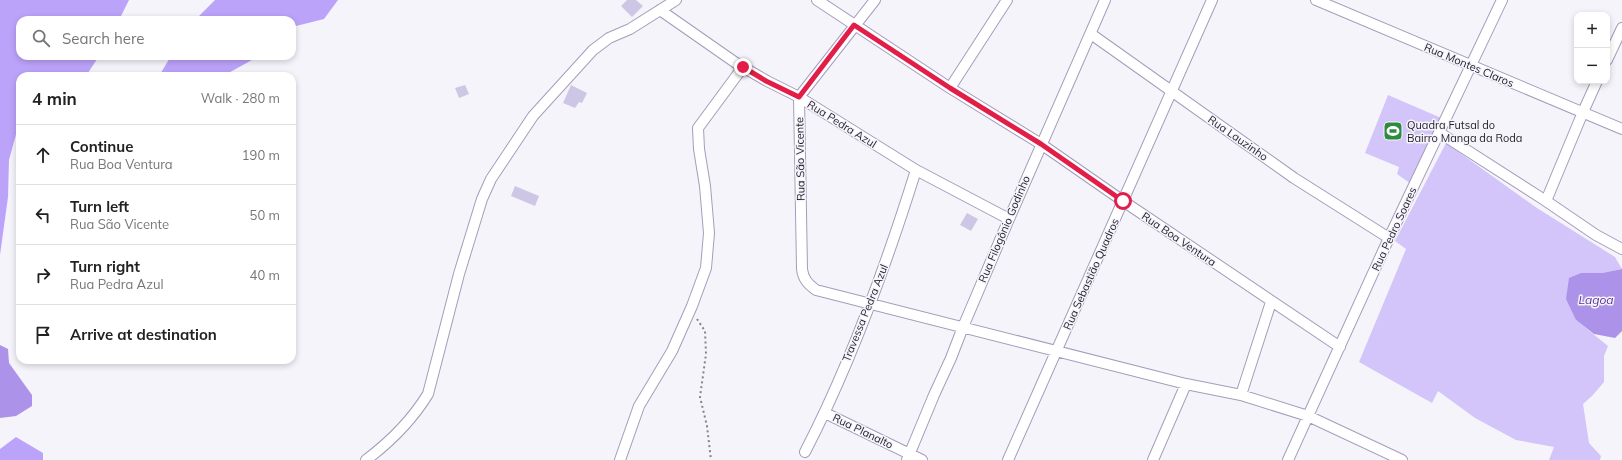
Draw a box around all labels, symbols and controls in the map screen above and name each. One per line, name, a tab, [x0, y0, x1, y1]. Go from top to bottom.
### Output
map controls	[1574, 12, 1610, 84]
button: +	[1574, 12, 1610, 48]
search box	[16, 16, 296, 60]
icon: search	[30, 27, 52, 49]
text: Search here	[62, 29, 144, 48]
street label: Rua Montes Claros	[1422, 40, 1516, 90]
button: −	[1574, 48, 1610, 84]
route end	[734, 58, 752, 76]
text: 4 min	[32, 88, 77, 109]
text: Walk · 280 m	[201, 90, 280, 106]
street label: Rua Pedra Azul	[805, 97, 879, 151]
street label: Rua Lauzinho	[1205, 112, 1271, 164]
street label: Rua São Vicente	[792, 117, 808, 201]
place label: Quadra Futsal do Bairro Manga da Roda	[1407, 118, 1522, 145]
sports icon: Quadra Futsal do Bairro Manga da Roda	[1382, 120, 1404, 142]
text: Continue	[70, 137, 133, 156]
icon: ahead	[32, 144, 54, 166]
text: 190 m	[242, 147, 280, 163]
text: Rua Boa Ventura	[70, 156, 173, 172]
street label: Rua Filogônio Godinho	[975, 173, 1033, 285]
street label: Rua Pedro Soares	[1368, 185, 1420, 273]
route start	[1114, 192, 1132, 210]
text: Turn left	[70, 197, 129, 216]
icon: left	[32, 204, 54, 226]
text: 50 m	[250, 207, 280, 223]
street label: Rua Boa Ventura	[1139, 209, 1219, 269]
text: Rua São Vicente	[70, 216, 169, 232]
street label: Rua Sebastião Quadros	[1060, 216, 1122, 332]
text: Turn right	[70, 257, 140, 276]
street label: Travessa Pedra Azul	[839, 262, 891, 364]
icon: right	[32, 264, 54, 286]
text: 40 m	[250, 267, 280, 283]
text: Rua Pedra Azul	[70, 276, 163, 292]
water label: Lagoa	[1578, 292, 1614, 307]
icon: arrive	[32, 324, 54, 346]
text: Arrive at destination	[70, 325, 217, 344]
street label: Rua Planalto	[830, 410, 896, 452]

